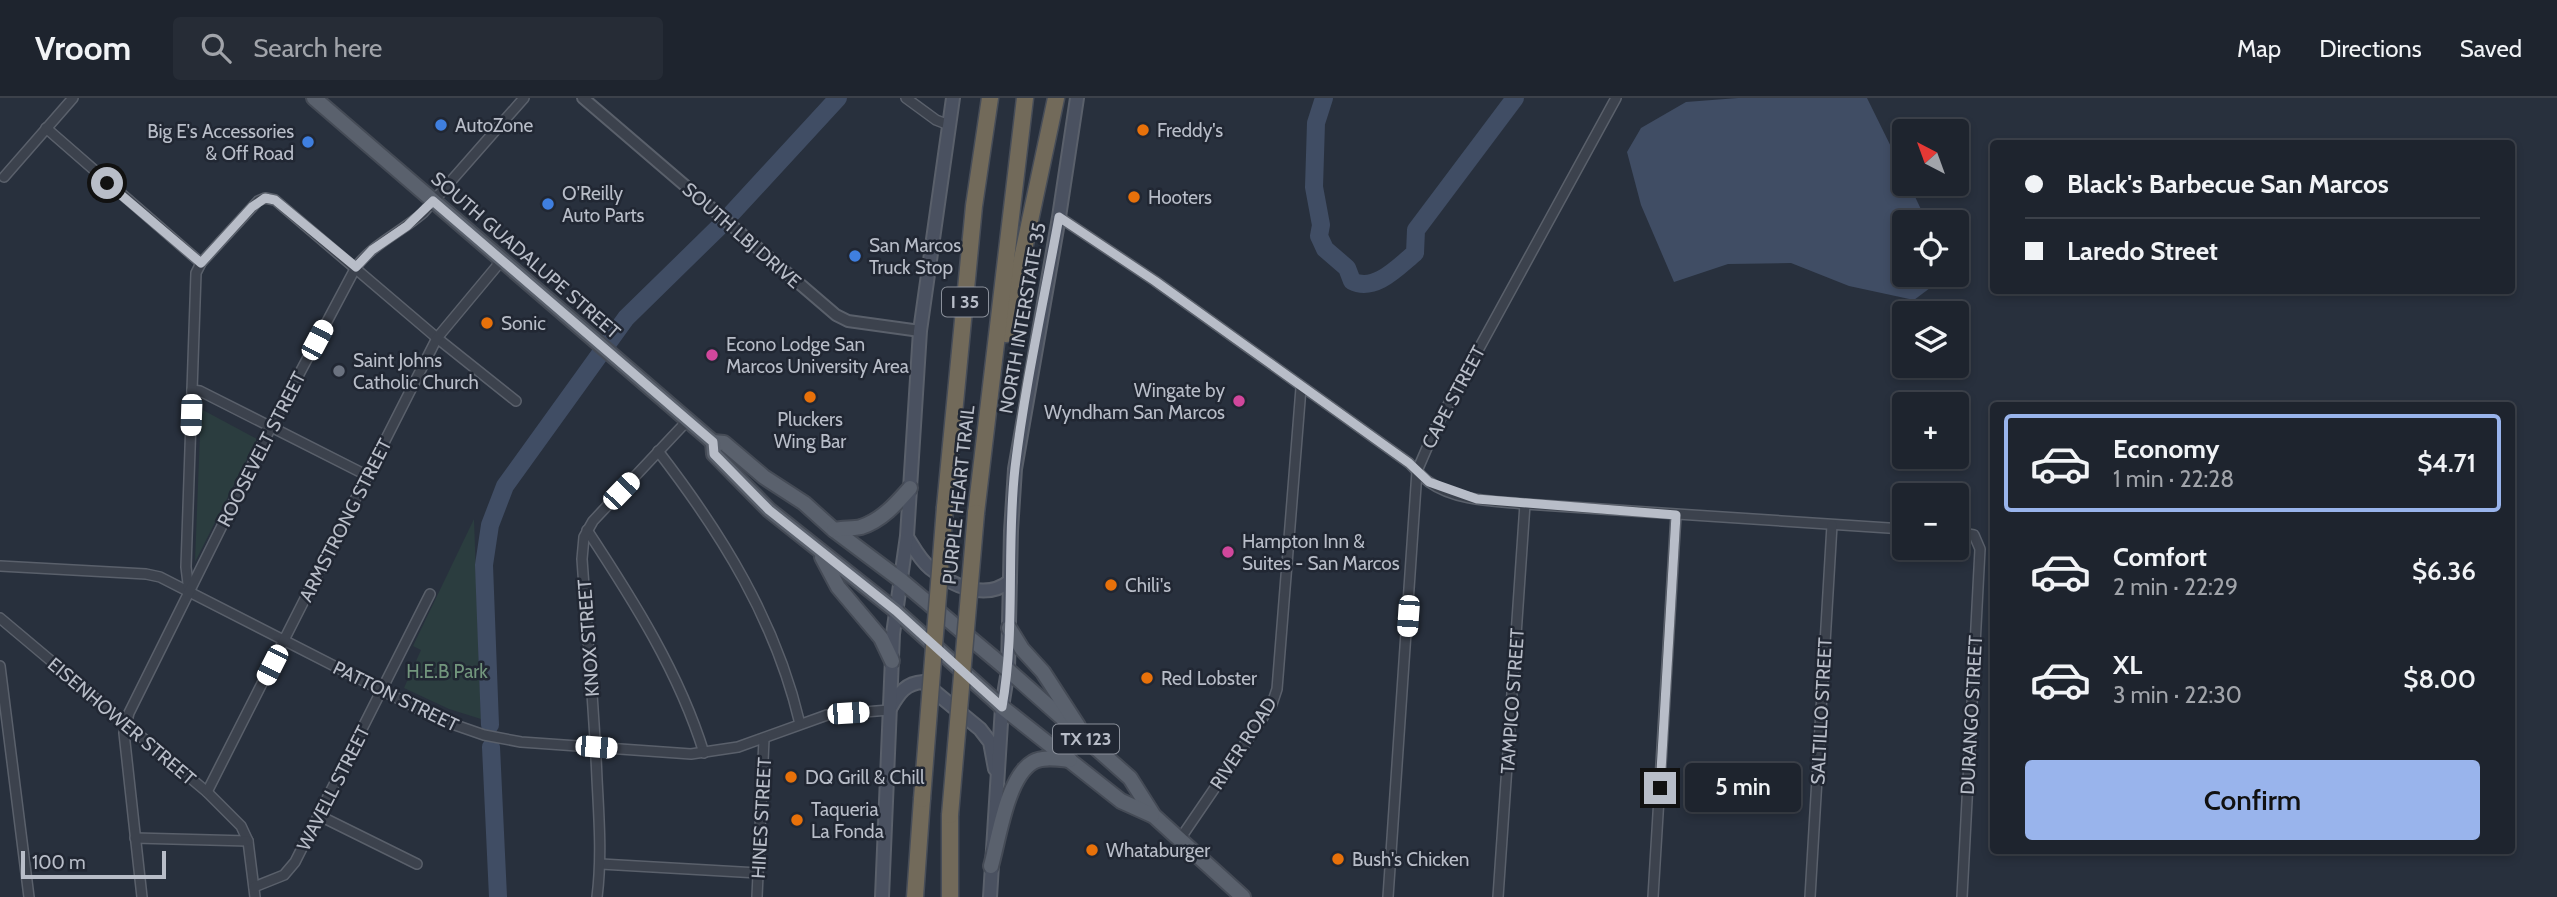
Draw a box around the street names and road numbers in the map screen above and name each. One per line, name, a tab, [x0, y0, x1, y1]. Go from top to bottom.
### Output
street label: SOUTH GUADALUPE STREET	[426, 167, 625, 344]
street label: SOUTH LBJ DRIVE	[678, 178, 806, 293]
street label: NORTH INTERSTATE 35	[994, 221, 1051, 415]
road number: I 35	[942, 288, 988, 316]
street label: CAPE STREET	[1417, 342, 1490, 452]
street label: ROOSEVELT STREET	[212, 368, 311, 531]
street label: PURPLE HEART TRAIL	[938, 404, 979, 586]
street label: ARMSTRONG STREET	[294, 435, 397, 606]
street label: KNOX STREET	[573, 578, 604, 697]
street label: TAMPICO STREET	[1496, 627, 1529, 775]
street label: DURANGO STREET	[1956, 635, 1987, 795]
street label: SALTILLO STREET	[1806, 637, 1837, 785]
street label: EISENHOWER STREET	[43, 653, 200, 790]
street label: PATTON STREET	[329, 656, 462, 737]
street label: RIVER ROAD	[1205, 693, 1282, 794]
street label: WAVELL STREET	[292, 722, 375, 855]
road number: TX 123	[1053, 724, 1119, 754]
street label: HINES STREET	[747, 757, 776, 879]

